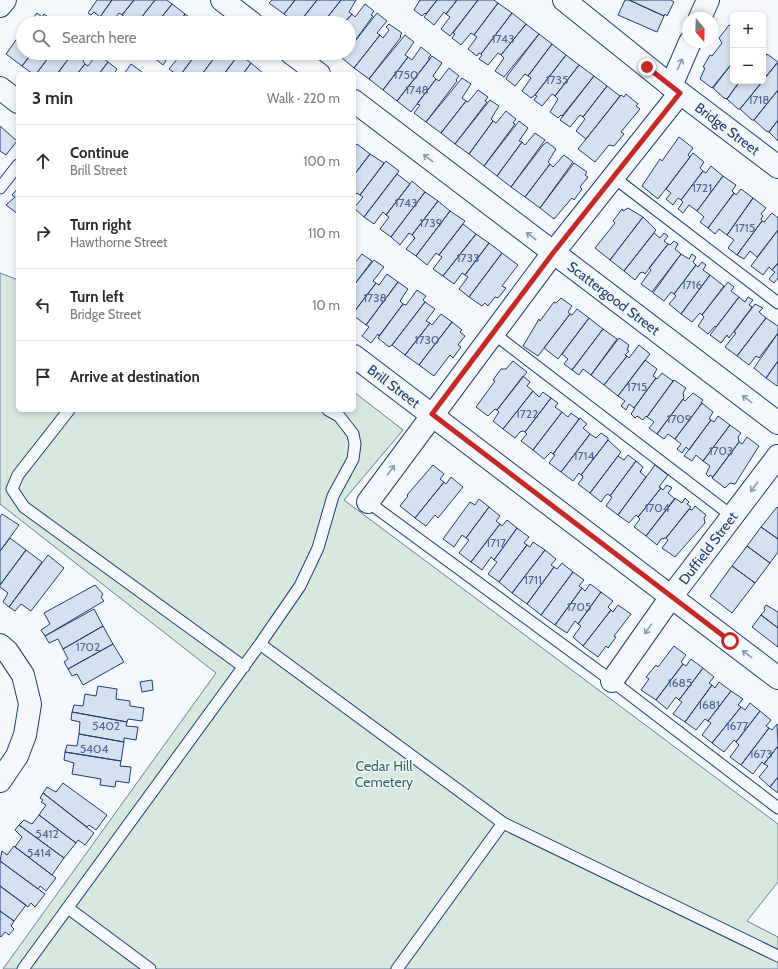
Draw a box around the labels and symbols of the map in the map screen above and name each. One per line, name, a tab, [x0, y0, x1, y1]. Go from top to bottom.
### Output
north arrow	[682, 12, 718, 48]
house number: 1743	[492, 31, 514, 46]
route end	[638, 58, 656, 76]
one-way arrow	[677, 58, 685, 70]
house number: 1750	[394, 67, 418, 82]
house number: 1735	[546, 72, 568, 87]
house number: 1748	[405, 82, 429, 97]
house number: 1718	[748, 92, 770, 107]
street label: Bridge Street	[691, 98, 764, 159]
one-way arrow	[423, 153, 434, 162]
house number: 1721	[692, 180, 712, 195]
house number: 1743	[395, 195, 417, 210]
house number: 1739	[419, 215, 443, 230]
house number: 1715	[735, 220, 755, 235]
one-way arrow	[526, 232, 537, 241]
house number: 1733	[457, 250, 479, 265]
street label: Scattergood Street	[564, 257, 664, 339]
house number: 1716	[682, 277, 703, 292]
house number: 1738	[363, 290, 387, 305]
house number: 1730	[415, 332, 439, 347]
street label: Brill Street	[364, 360, 424, 412]
house number: 1715	[627, 379, 647, 394]
one-way arrow	[741, 395, 752, 403]
house number: 1722	[516, 406, 538, 421]
house number: 1709	[666, 411, 692, 426]
house number: 1703	[709, 443, 733, 458]
house number: 1714	[574, 448, 594, 463]
one-way arrow	[387, 465, 395, 476]
one-way arrow	[750, 481, 759, 492]
house number: 1704	[644, 500, 670, 515]
street label: Duffield Street	[675, 508, 742, 588]
house number: 1717	[486, 535, 506, 550]
house number: 1711	[524, 572, 542, 587]
house number: 1705	[567, 599, 591, 614]
one-way arrow	[644, 623, 652, 634]
route start	[721, 632, 739, 650]
house number: 1702	[76, 639, 100, 654]
one-way arrow	[741, 650, 752, 658]
house number: 1685	[668, 675, 692, 690]
house number: 1681	[698, 697, 720, 712]
house number: 5402	[92, 718, 120, 733]
house number: 1677	[726, 718, 748, 733]
house number: 5404	[80, 741, 108, 756]
house number: 1673	[749, 746, 773, 761]
park label: Cedar Hill Cemetery	[355, 757, 413, 791]
house number: 5412	[35, 826, 59, 841]
house number: 5414	[27, 845, 51, 860]

